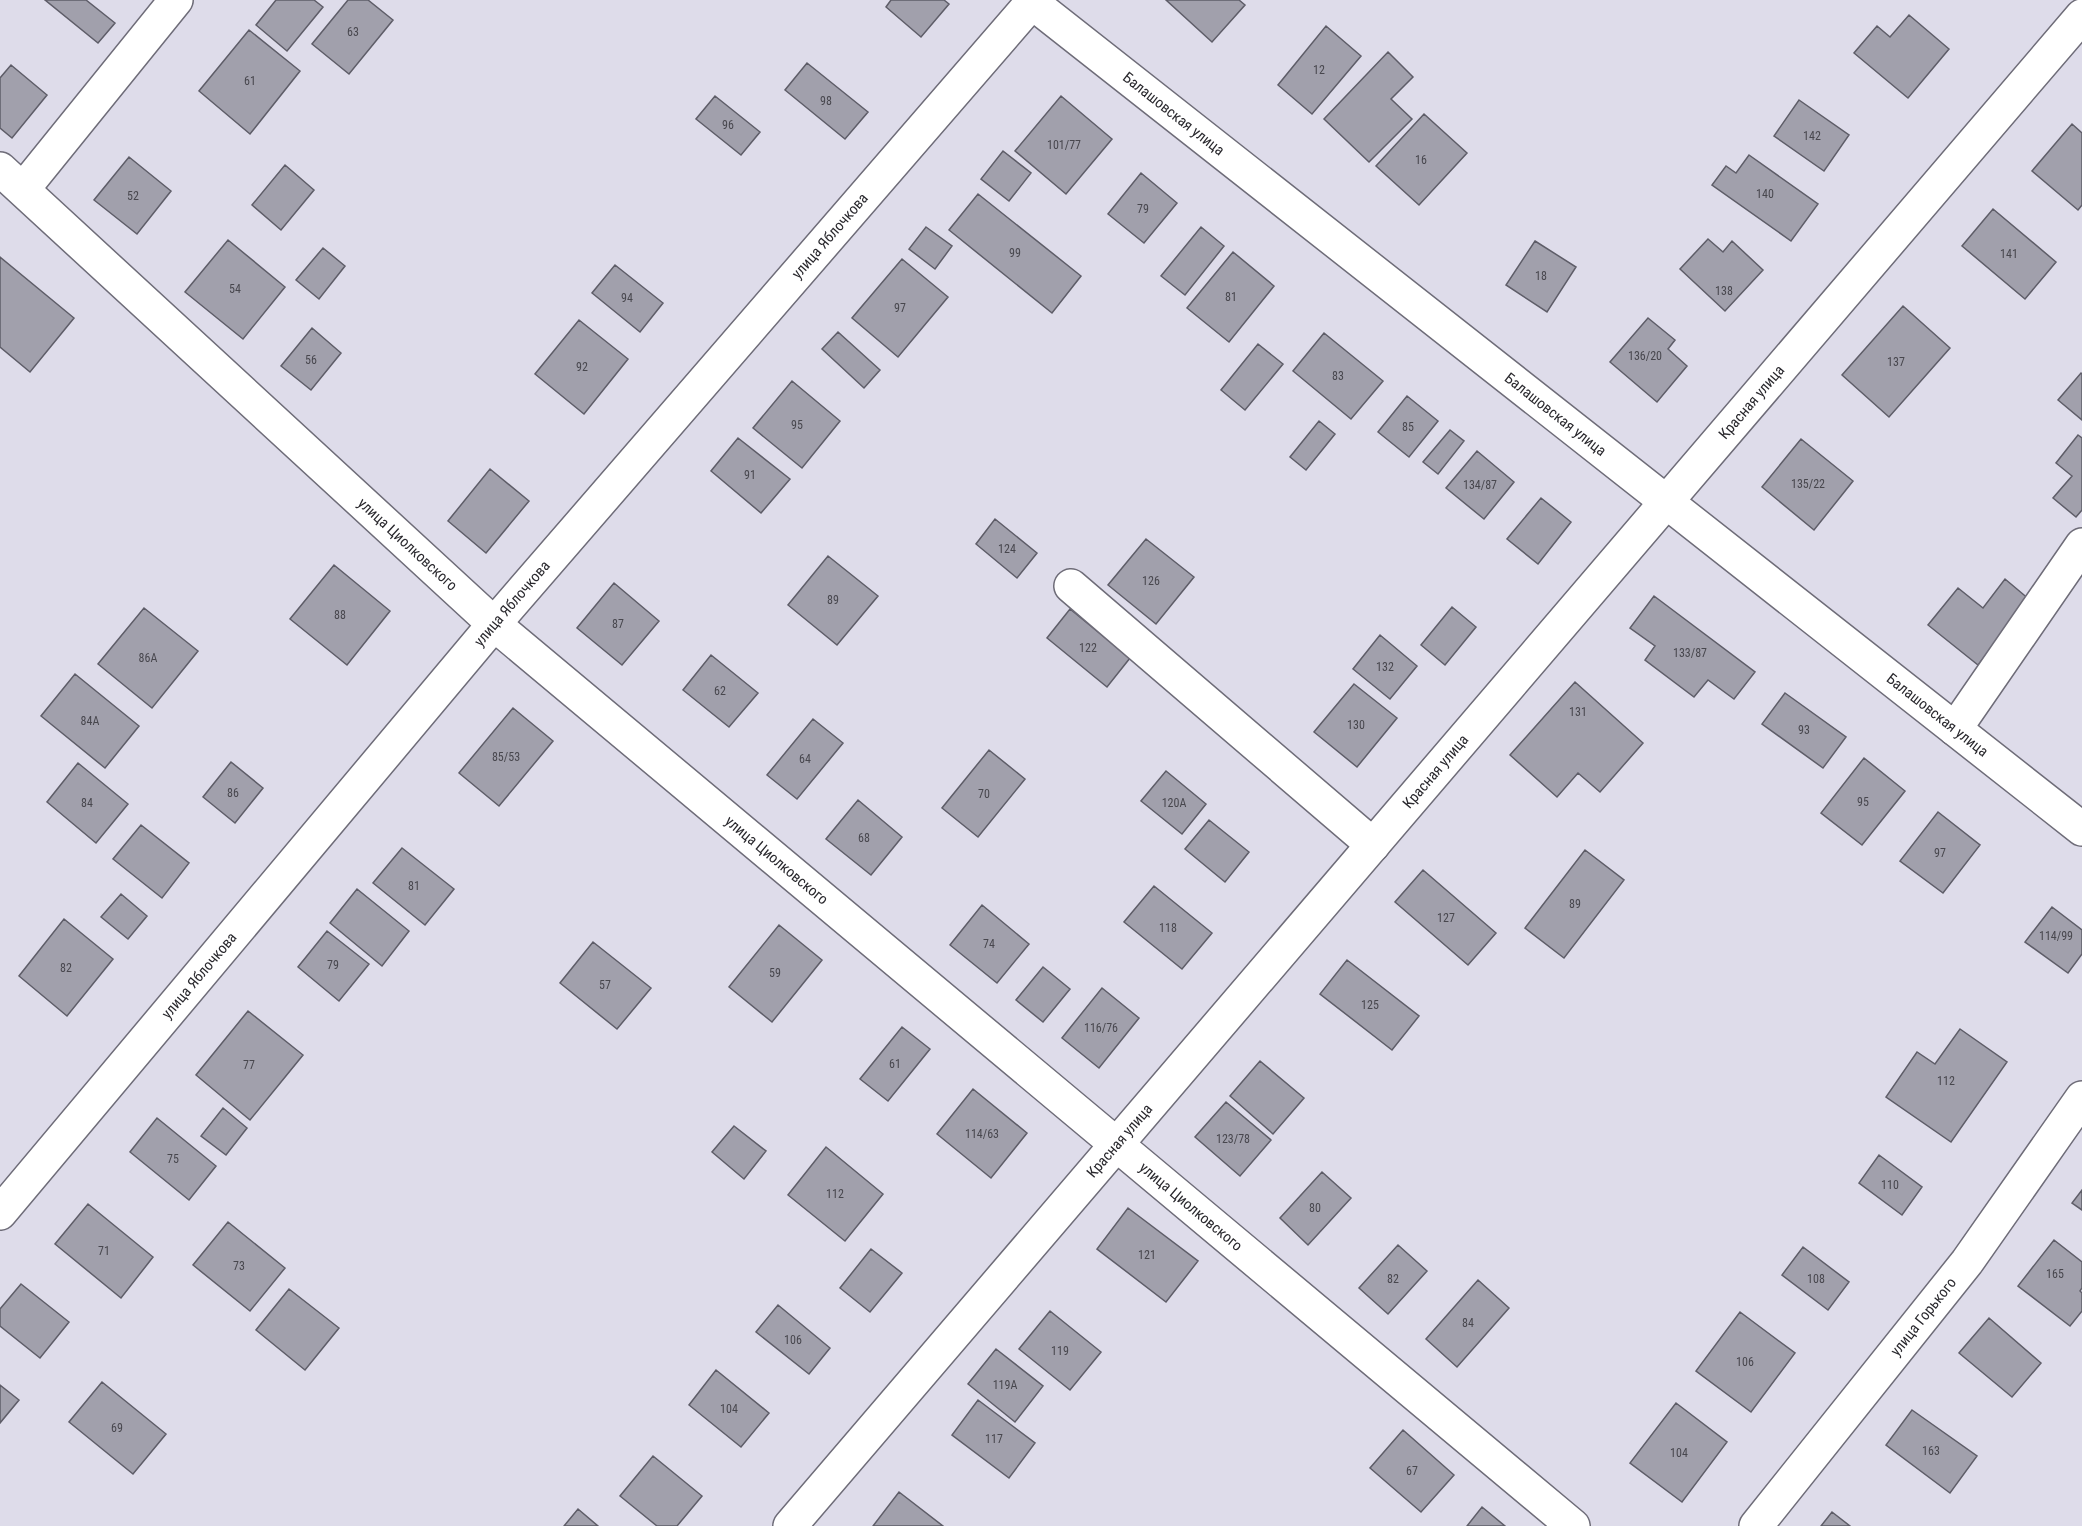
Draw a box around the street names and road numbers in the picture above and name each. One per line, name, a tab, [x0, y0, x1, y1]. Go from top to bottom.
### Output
street label: Балашовская улица	[1119, 68, 1228, 159]
street label: улица Яблочкова	[788, 189, 872, 282]
street label: Красная улица	[1715, 362, 1788, 443]
street label: Балашовская улица	[1501, 369, 1610, 460]
street label: улица Циолковского	[354, 494, 461, 595]
street label: улица Яблочкова	[470, 557, 554, 650]
street label: Балашовская улица	[1883, 670, 1992, 761]
street label: Красная улица	[1399, 731, 1472, 812]
street label: улица Циолковского	[721, 812, 832, 908]
street label: улица Яблочкова	[158, 929, 241, 1022]
street label: Красная улица	[1083, 1100, 1156, 1181]
street label: улица Циолковского	[1136, 1158, 1246, 1255]
street label: улица Горького	[1887, 1274, 1960, 1360]

